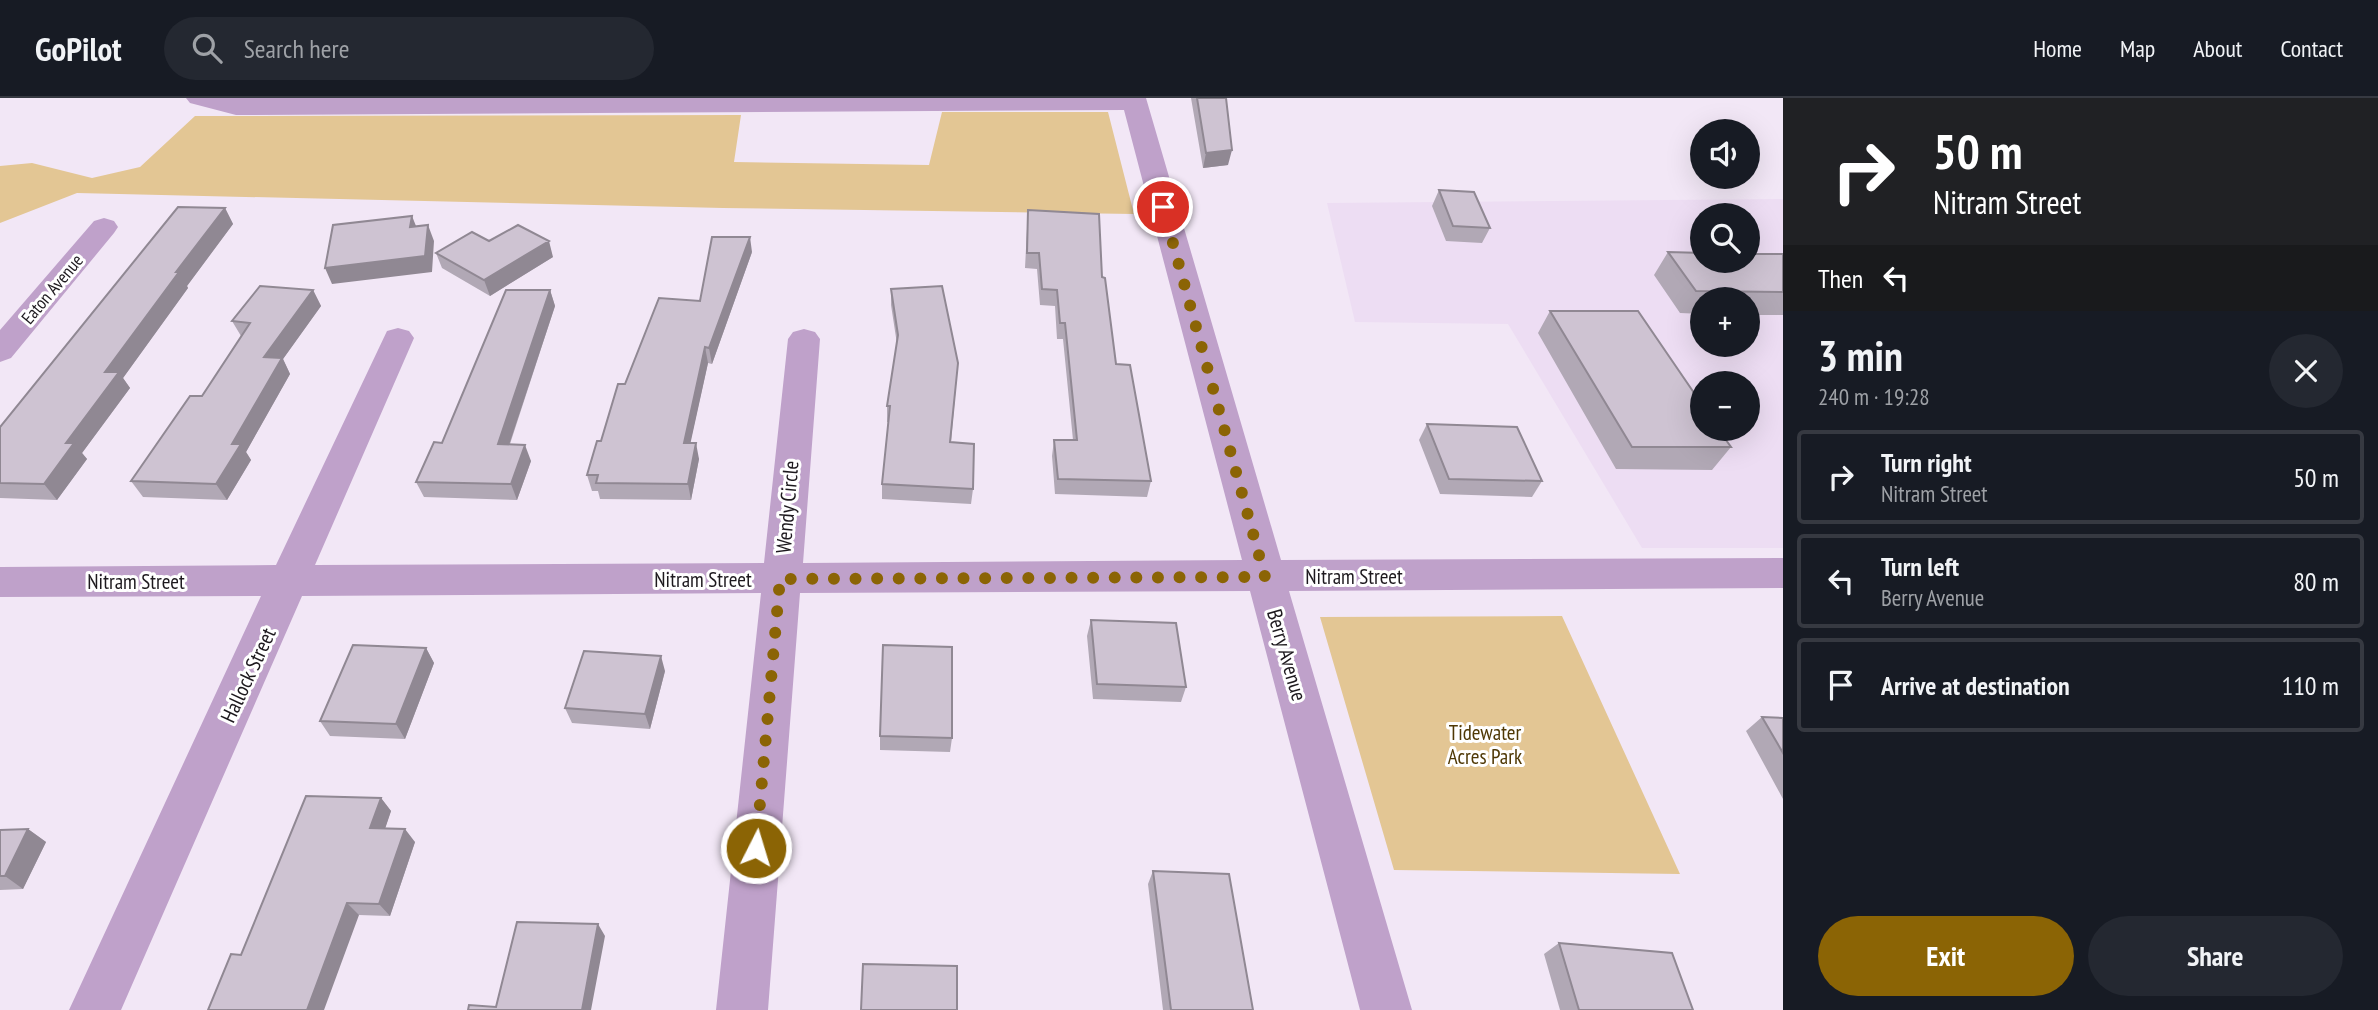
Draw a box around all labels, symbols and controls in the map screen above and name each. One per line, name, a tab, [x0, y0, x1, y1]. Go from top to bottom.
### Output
search box	[164, 17, 654, 80]
text: GoPilot	[35, 27, 122, 70]
icon: search	[188, 29, 226, 67]
text: Search here	[244, 32, 349, 65]
text: Home	[2033, 33, 2082, 64]
text: Map	[2120, 33, 2155, 64]
text: About	[2193, 33, 2242, 64]
text: Contact	[2280, 33, 2343, 64]
map controls	[1690, 119, 1760, 441]
button: sound	[1690, 119, 1760, 189]
text: 50 m	[1933, 119, 2022, 183]
icon: right	[1818, 126, 1909, 217]
pin	[1133, 177, 1193, 237]
text: Nitram Street	[1933, 181, 2081, 223]
icon: arrive	[1144, 188, 1182, 226]
button: search	[1690, 203, 1760, 273]
street label: Eaton Avenue	[16, 249, 88, 329]
icon: left	[1877, 259, 1915, 297]
text: Then	[1818, 262, 1863, 295]
button: +	[1690, 287, 1760, 357]
text: 3 min	[1818, 328, 1903, 383]
button: close	[2269, 334, 2343, 408]
button: −	[1690, 371, 1760, 441]
text: 240 m · 19:28	[1818, 382, 1930, 411]
text: Turn right	[1881, 446, 1972, 479]
icon: right	[1822, 458, 1860, 496]
street label: Wendy Circle	[769, 459, 805, 555]
text: 50 m	[2293, 461, 2339, 494]
text: Nitram Street	[1881, 479, 1988, 508]
text: Turn left	[1881, 550, 1959, 583]
icon: left	[1822, 562, 1860, 600]
street label: Nitram Street	[1305, 563, 1403, 590]
text: 80 m	[2293, 565, 2339, 598]
street label: Nitram Street	[654, 566, 752, 593]
street label: Nitram Street	[87, 568, 185, 595]
text: Berry Avenue	[1881, 583, 1984, 612]
street label: Berry Avenue	[1261, 606, 1313, 704]
street label: Hallock Street	[214, 623, 282, 727]
icon: arrive	[1822, 666, 1860, 704]
text: Arrive at destination	[1881, 669, 2070, 702]
text: 110 m	[2281, 669, 2339, 702]
park label: Tidewater Acres Park	[1448, 719, 1522, 770]
position arrow	[719, 811, 793, 885]
button: Exit	[1818, 916, 2074, 996]
button: Share	[2088, 916, 2343, 996]

